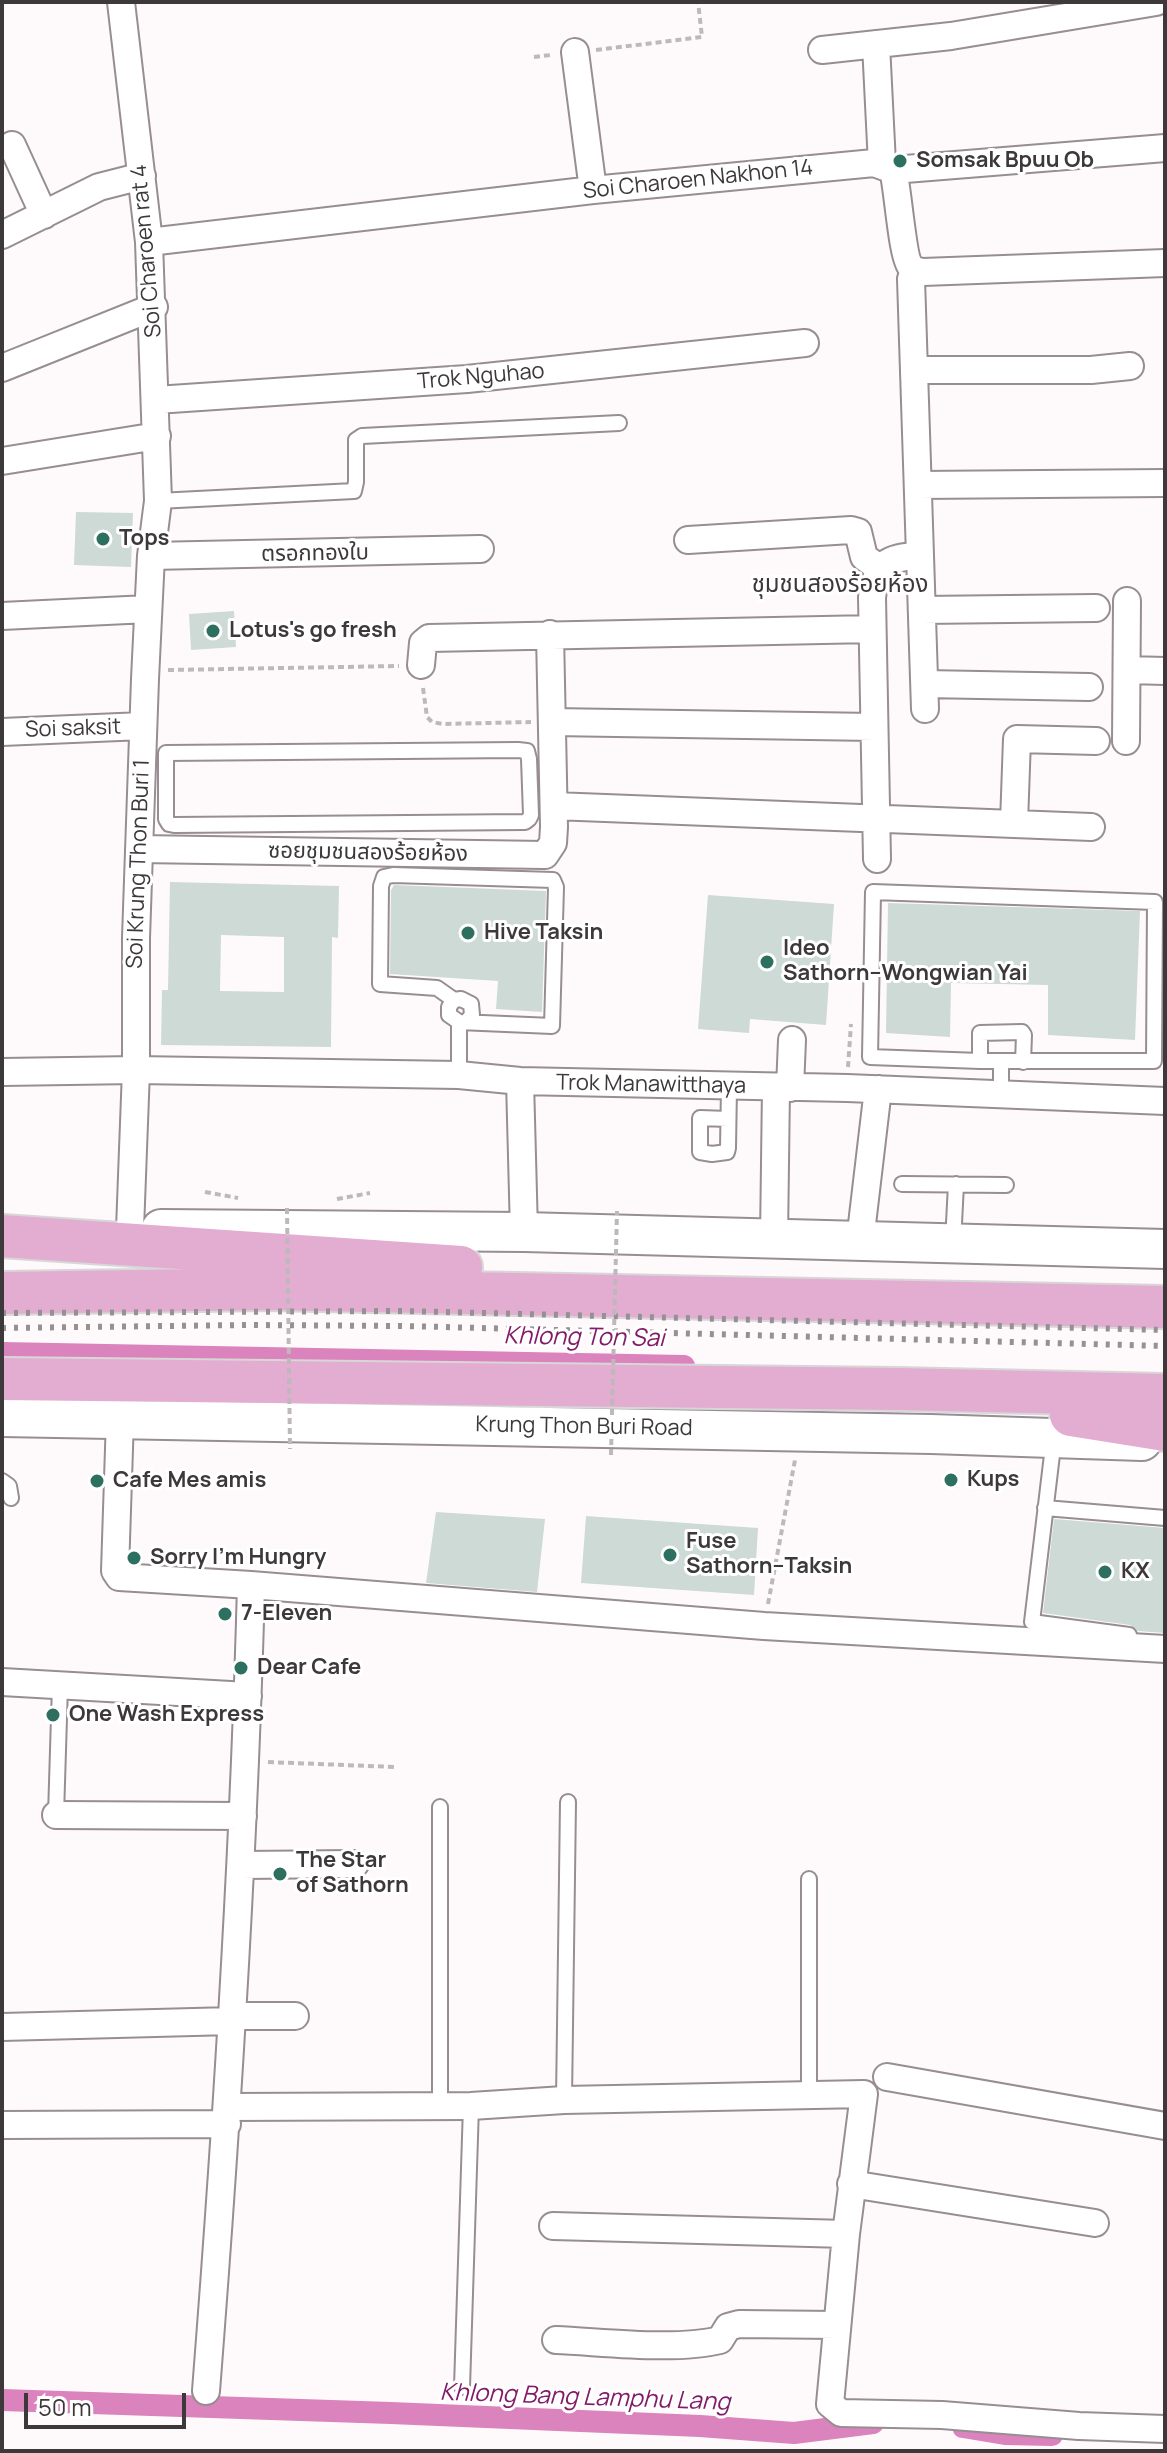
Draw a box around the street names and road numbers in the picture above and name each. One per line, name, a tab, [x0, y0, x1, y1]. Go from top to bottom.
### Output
street label: Soi Charoen Nakhon 14	[582, 155, 814, 205]
street label: Soi Charoen rat 4	[126, 163, 168, 339]
street label: Trok Nguhao	[416, 358, 546, 396]
street label: ตรอกทองใบ	[261, 540, 369, 568]
street label: Soi saksit	[25, 714, 121, 744]
street label: Soi Krung Thon Buri 1	[122, 759, 156, 969]
street label: ซอยชุมชนสองร้อยห้อง	[268, 838, 468, 868]
street label: Trok Manawitthaya	[556, 1070, 746, 1100]
street label: Krung Thon Buri Road	[475, 1412, 693, 1442]

